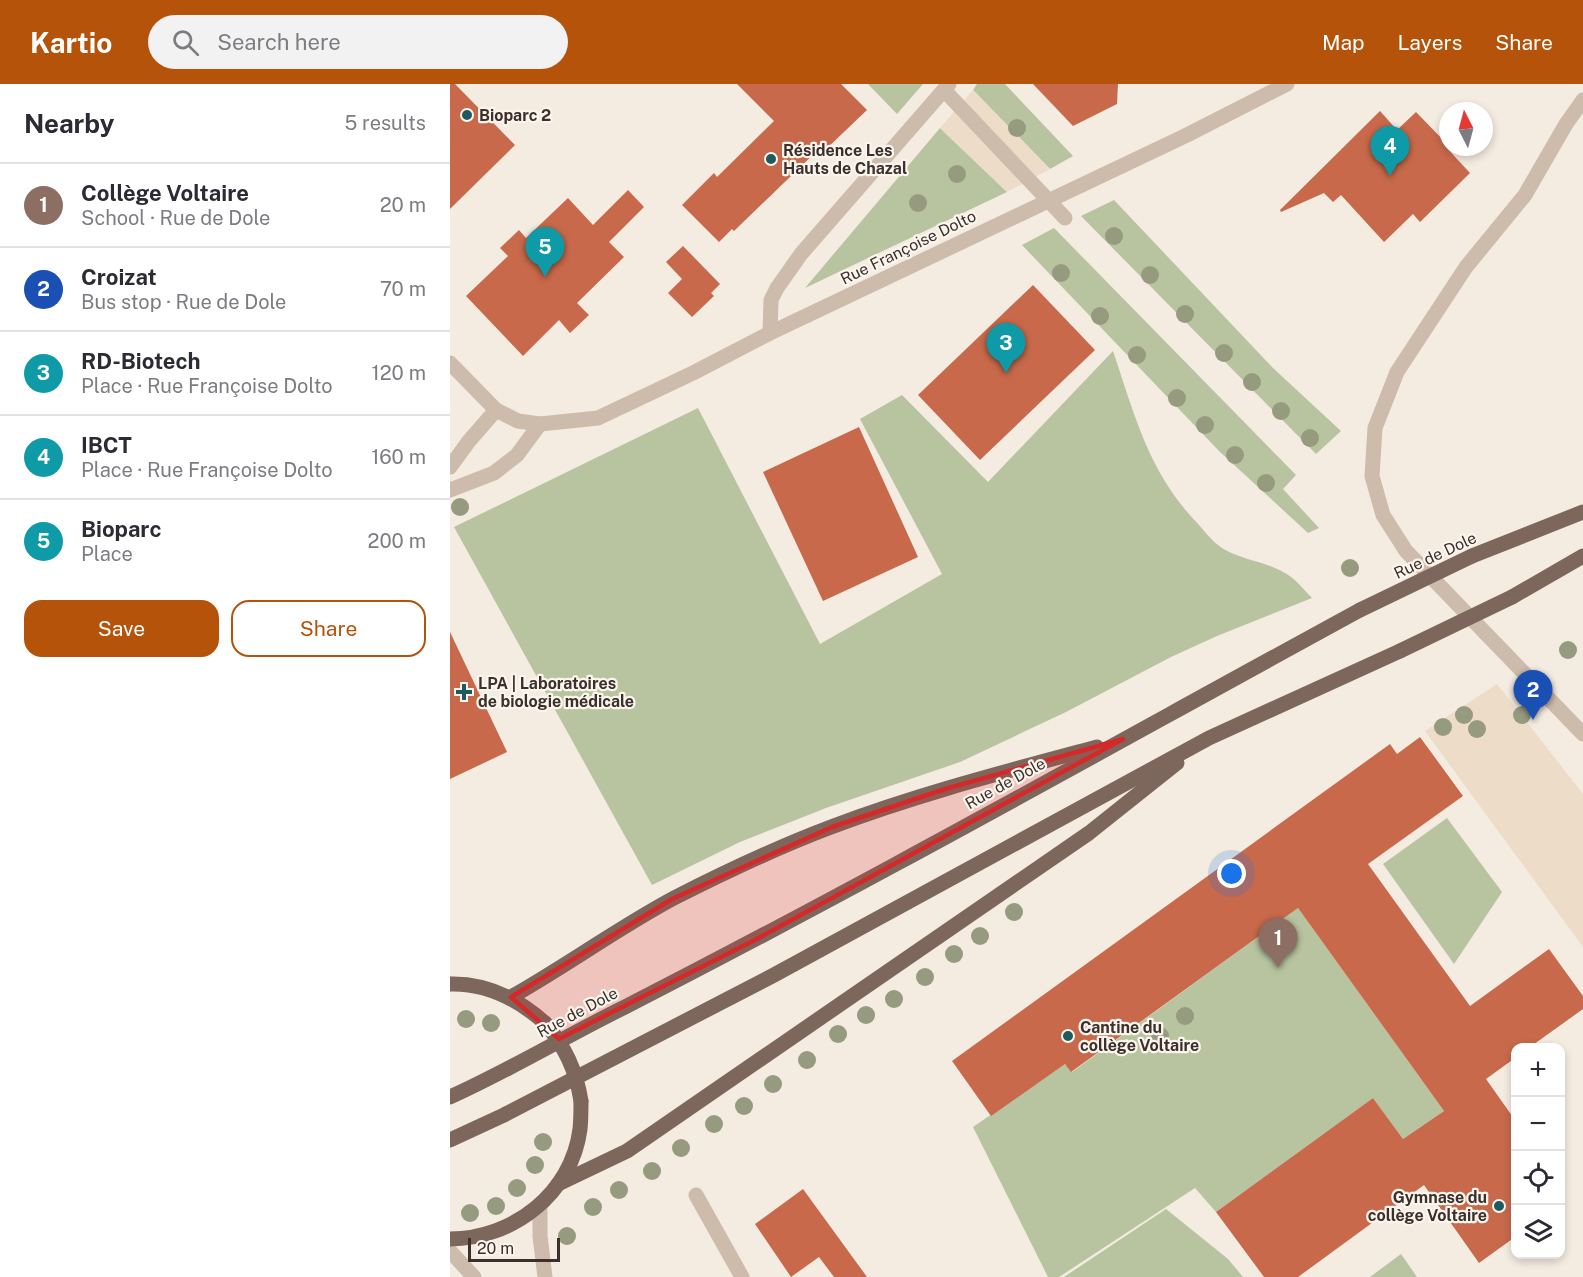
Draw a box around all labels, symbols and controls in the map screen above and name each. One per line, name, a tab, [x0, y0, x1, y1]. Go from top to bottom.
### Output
search box	[148, 15, 568, 69]
text: Kartio	[30, 26, 112, 59]
icon: search	[169, 26, 202, 59]
text: Search here	[217, 29, 341, 55]
text: Map	[1322, 30, 1365, 55]
text: Layers	[1398, 30, 1462, 55]
text: Share	[1495, 30, 1553, 55]
north arrow	[1439, 102, 1493, 156]
place label: Bioparc 2	[479, 106, 551, 125]
text: Nearby	[24, 108, 114, 139]
marker: Bioparc 2	[460, 108, 474, 122]
text: 5 results	[344, 111, 426, 135]
pin: 4	[1370, 126, 1410, 176]
place label: Résidence Les Hauts de Chazal	[783, 141, 907, 178]
marker: Résidence Les Hauts de Chazal	[764, 152, 778, 166]
text: Collège Voltaire	[81, 180, 249, 206]
text: 1	[39, 193, 48, 217]
text: 20 m	[380, 193, 426, 217]
text: School · Rue de Dole	[81, 206, 270, 230]
street label: Rue Françoise Dolto	[837, 206, 979, 289]
pin: 5	[526, 228, 565, 277]
text: Croizat	[81, 264, 157, 290]
text: 2	[37, 277, 50, 301]
text: 70 m	[380, 277, 426, 301]
text: Bus stop · Rue de Dole	[81, 290, 286, 314]
pin: 3	[986, 324, 1026, 373]
text: RD-Biotech	[81, 348, 201, 374]
text: 3	[37, 361, 50, 385]
text: 120 m	[372, 361, 426, 385]
text: Place · Rue Françoise Dolto	[81, 374, 333, 398]
text: IBCT	[81, 432, 132, 458]
text: 4	[37, 445, 50, 469]
text: 160 m	[371, 445, 426, 469]
text: Place · Rue Françoise Dolto	[81, 458, 333, 482]
text: Bioparc	[81, 516, 161, 542]
street label: Rue de Dole	[1391, 528, 1479, 583]
text: 5	[37, 529, 50, 553]
text: 200 m	[368, 529, 426, 553]
text: Place	[81, 542, 133, 566]
button: Save	[24, 600, 219, 657]
button: Share	[231, 600, 426, 657]
pin: 2	[1514, 670, 1552, 720]
place label: LPA | Laboratoires de biologie médicale	[478, 674, 634, 711]
marker: LPA | Laboratoires de biologie médicale	[455, 683, 473, 701]
street label: Rue de Dole	[962, 754, 1049, 813]
your location	[1217, 859, 1246, 888]
pin: 1	[1258, 918, 1298, 968]
street label: Rue de Dole	[534, 983, 621, 1042]
place label: Cantine du collège Voltaire	[1080, 1018, 1199, 1055]
marker: Cantine du collège Voltaire	[1061, 1029, 1075, 1043]
map controls	[1511, 1043, 1565, 1259]
button: +	[1511, 1043, 1565, 1097]
button: −	[1511, 1097, 1565, 1151]
button: locate	[1511, 1151, 1565, 1205]
place label: Gymnase du collège Voltaire	[1368, 1188, 1487, 1225]
marker: Gymnase du collège Voltaire	[1492, 1199, 1506, 1213]
button: layers	[1511, 1205, 1565, 1259]
scale bar	[468, 1235, 560, 1262]
text: 20 m	[477, 1239, 514, 1258]

